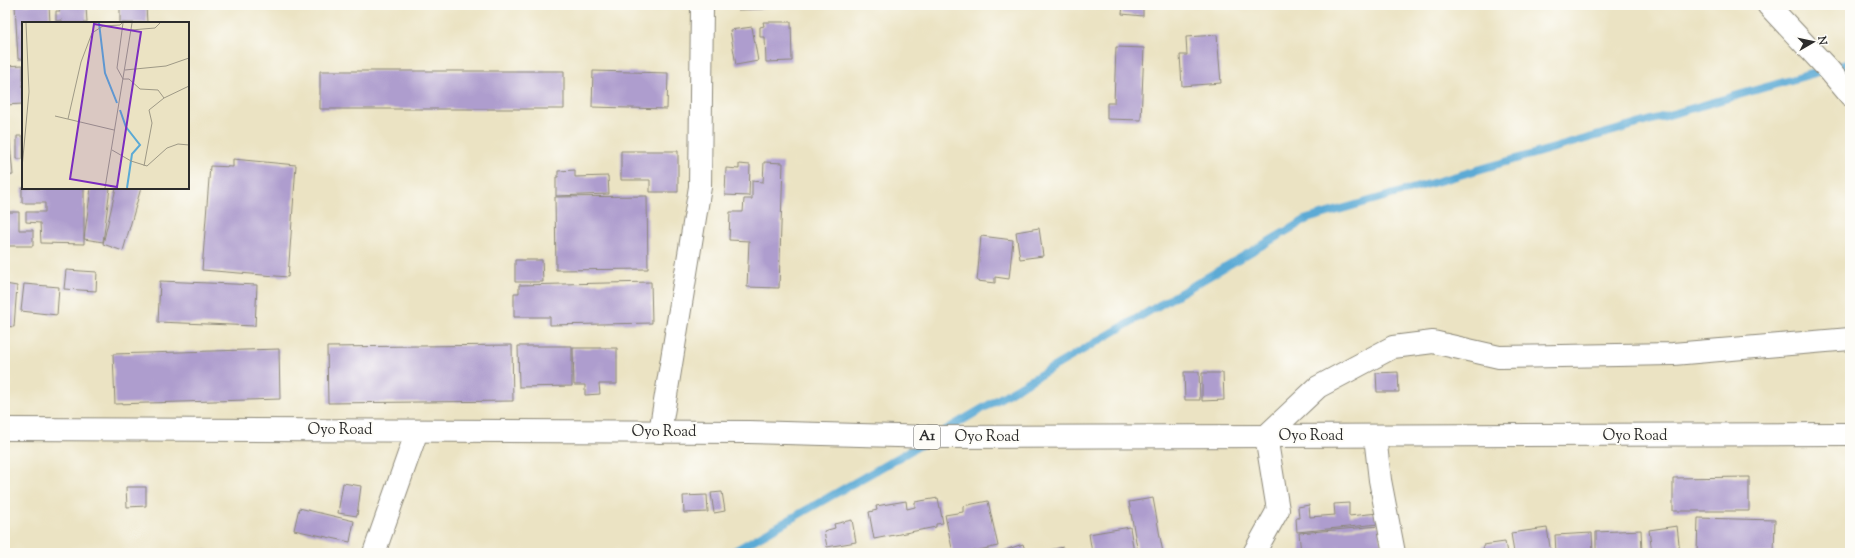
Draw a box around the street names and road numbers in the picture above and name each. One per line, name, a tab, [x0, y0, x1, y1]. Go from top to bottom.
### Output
street label: Oyo Road	[307, 420, 373, 441]
street label: Oyo Road	[631, 422, 697, 443]
road number: A1	[914, 425, 940, 449]
street label: Oyo Road	[1278, 426, 1344, 447]
street label: Oyo Road	[1602, 426, 1668, 447]
street label: Oyo Road	[954, 427, 1020, 448]

